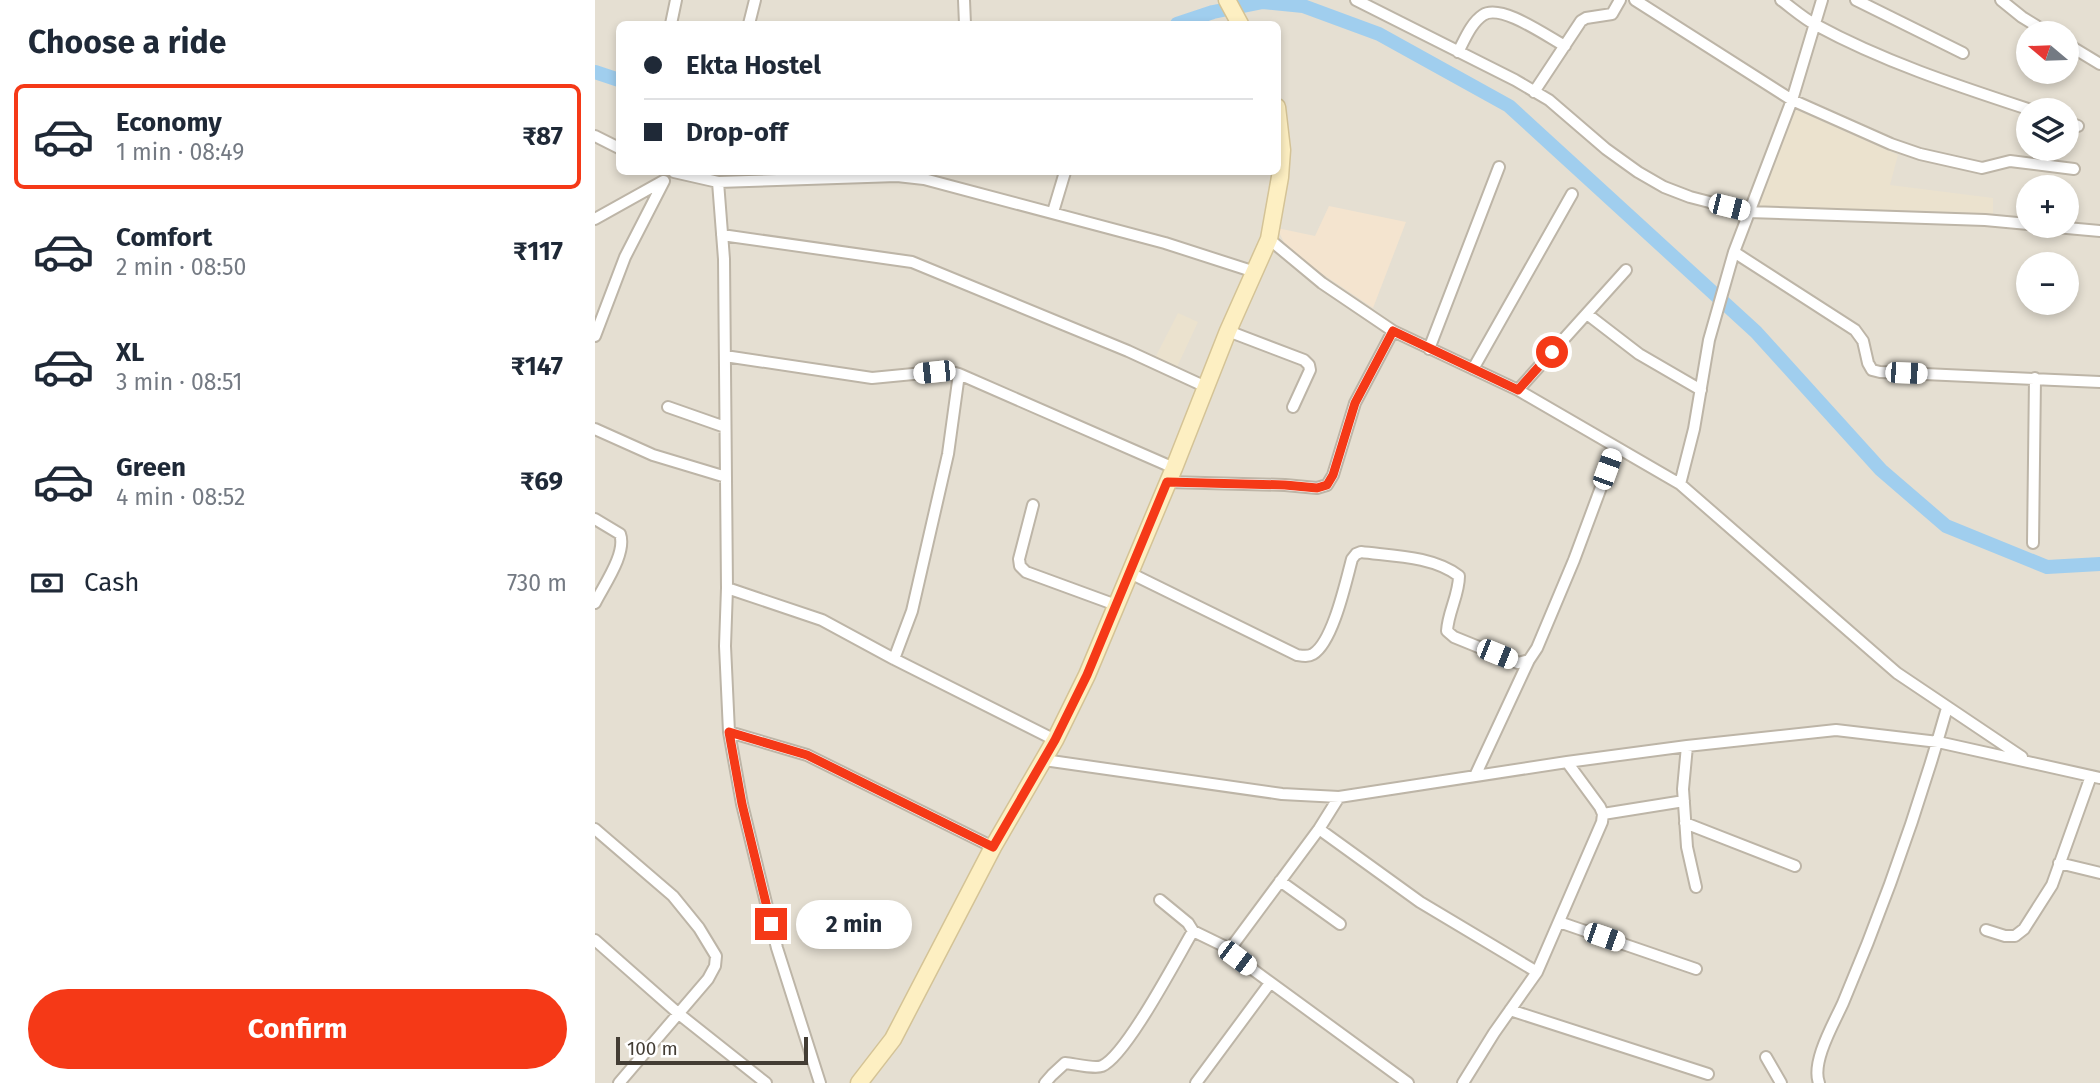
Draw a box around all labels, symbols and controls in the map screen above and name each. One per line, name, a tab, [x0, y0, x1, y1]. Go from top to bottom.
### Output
north arrow	[2016, 21, 2079, 84]
map controls	[2016, 21, 2079, 315]
text: Choose a ride	[28, 23, 226, 61]
text: Ekta Hostel	[686, 50, 821, 81]
button: layers	[2016, 98, 2079, 161]
icon: car	[32, 105, 95, 168]
text: Economy	[116, 107, 222, 138]
text: Drop-off	[686, 117, 788, 148]
text: ₹87	[522, 121, 563, 152]
text: 1 min · 08:49	[116, 138, 244, 166]
button: +	[2016, 175, 2079, 238]
car	[1707, 192, 1752, 222]
icon: car	[32, 220, 95, 283]
text: Comfort	[116, 222, 212, 253]
text: ₹117	[513, 236, 563, 267]
button: −	[2016, 252, 2079, 315]
text: 2 min · 08:50	[116, 253, 246, 281]
icon: car	[32, 335, 95, 398]
route start	[1536, 336, 1568, 368]
text: XL	[116, 337, 144, 368]
text: ₹147	[511, 351, 563, 382]
car	[913, 359, 956, 385]
car	[1885, 362, 1928, 384]
text: 3 min · 08:51	[116, 368, 242, 396]
car	[1590, 446, 1625, 492]
icon: car	[32, 450, 95, 513]
text: Green	[116, 452, 186, 483]
text: ₹69	[520, 466, 563, 497]
text: 4 min · 08:52	[116, 483, 245, 511]
icon: cash	[28, 564, 66, 602]
text: Cash	[84, 567, 140, 598]
text: 730 m	[507, 569, 567, 597]
car	[1474, 636, 1521, 672]
callout: 2 min	[795, 900, 911, 948]
route end	[755, 908, 787, 940]
text: 2 min	[826, 910, 882, 938]
car	[1581, 920, 1628, 954]
car	[1214, 937, 1261, 979]
button: Confirm	[28, 989, 567, 1069]
scale bar	[616, 1034, 809, 1066]
text: 100 m	[627, 1037, 678, 1060]

